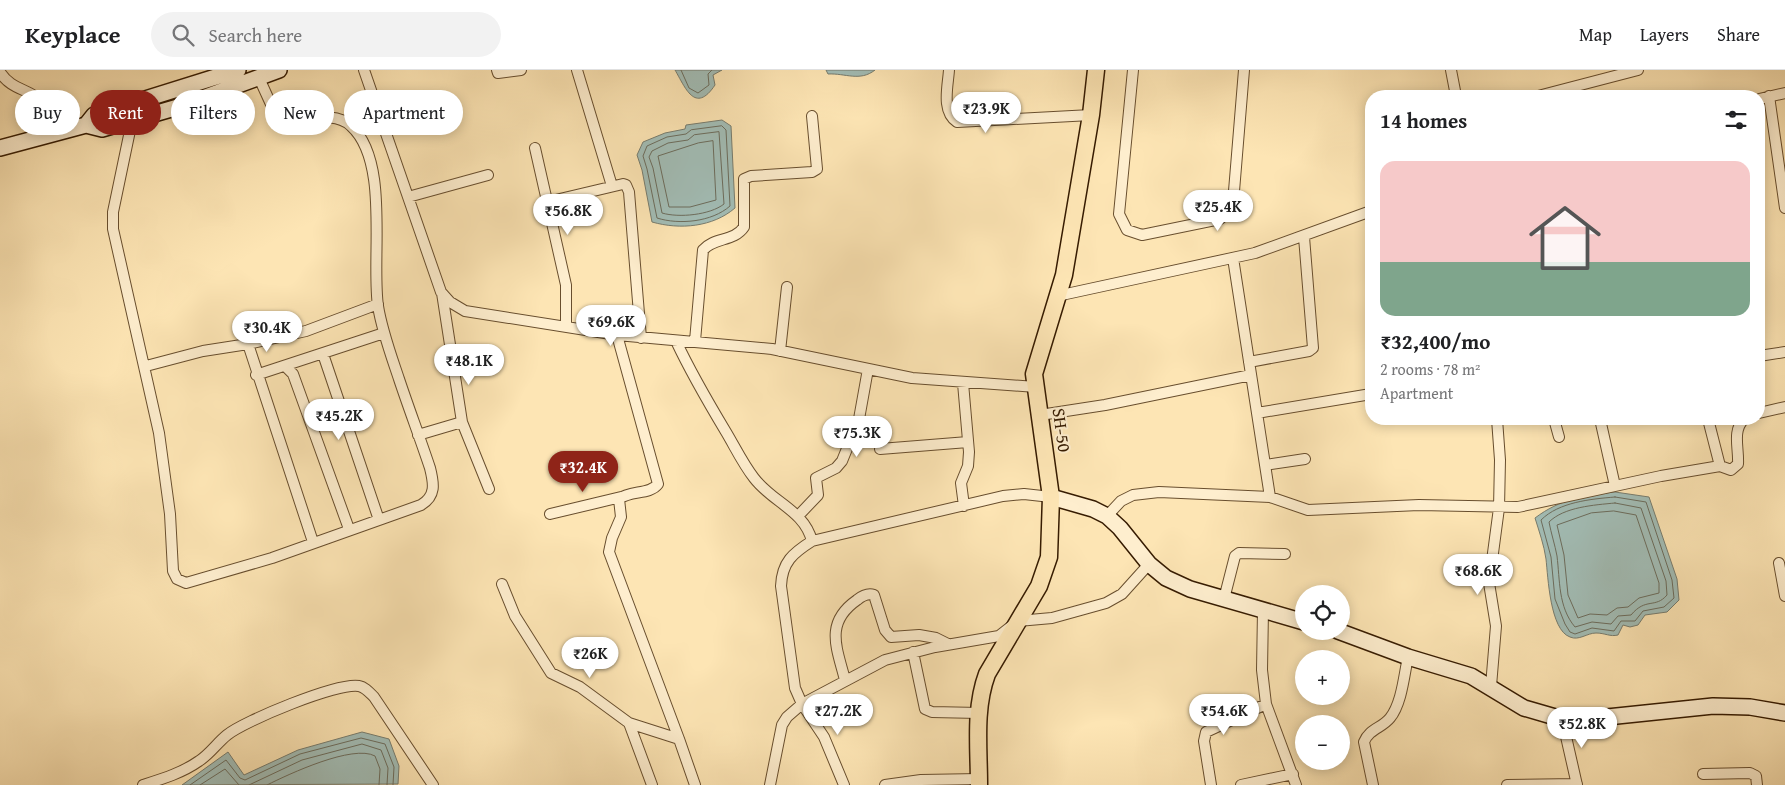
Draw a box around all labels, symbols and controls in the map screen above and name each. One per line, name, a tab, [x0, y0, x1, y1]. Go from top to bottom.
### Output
search box	[151, 12, 501, 57]
text: Keyplace	[25, 17, 121, 52]
icon: search	[169, 21, 197, 49]
text: Search here	[209, 21, 302, 49]
text: Map	[1579, 21, 1612, 48]
text: Layers	[1640, 21, 1689, 48]
text: Share	[1717, 21, 1760, 48]
chip: Buy	[15, 90, 80, 135]
chip: Rent	[90, 90, 161, 135]
chip: Filters	[171, 90, 255, 135]
chip: New	[265, 90, 334, 135]
chip: Apartment	[344, 90, 463, 135]
pin: ₹23.9K	[945, 92, 1027, 134]
text: ₹23.9K	[962, 96, 1010, 120]
text: 14 homes	[1380, 105, 1467, 136]
icon: filters	[1722, 106, 1750, 134]
pin: ₹25.4K	[1177, 190, 1259, 232]
icon: home	[1520, 193, 1610, 283]
pin: ₹56.8K	[527, 194, 609, 236]
text: ₹25.4K	[1194, 194, 1242, 218]
text: ₹56.8K	[544, 198, 592, 222]
pin: ₹69.6K	[570, 304, 652, 347]
text: ₹69.6K	[587, 309, 635, 333]
pin: ₹30.4K	[226, 310, 308, 353]
text: ₹30.4K	[243, 315, 291, 339]
text: ₹32,400/mo	[1380, 326, 1490, 357]
pin: ₹48.1K	[428, 344, 510, 386]
text: ₹48.1K	[445, 348, 493, 372]
text: 2 rooms · 78 m²	[1380, 357, 1480, 381]
text: Apartment	[1380, 381, 1453, 405]
pin: ₹45.2K	[298, 398, 380, 441]
text: ₹45.2K	[315, 403, 363, 427]
street label: SH-50	[1046, 406, 1078, 454]
pin: ₹75.3K	[816, 416, 898, 458]
text: ₹75.3K	[833, 420, 881, 444]
pin: ₹32.4K	[542, 450, 624, 493]
text: ₹32.4K	[559, 455, 607, 479]
pin: ₹68.6K	[1437, 554, 1519, 596]
text: ₹68.6K	[1454, 558, 1502, 582]
map controls	[1295, 585, 1350, 770]
button: locate	[1295, 585, 1350, 640]
pin: ₹26K	[560, 636, 620, 679]
text: ₹26K	[573, 641, 607, 665]
button: +	[1295, 650, 1350, 705]
pin: ₹27.2K	[797, 694, 879, 736]
pin: ₹54.6K	[1183, 694, 1265, 736]
text: ₹27.2K	[814, 698, 862, 722]
text: ₹54.6K	[1200, 698, 1248, 722]
pin: ₹52.8K	[1541, 706, 1623, 749]
text: ₹52.8K	[1558, 711, 1606, 735]
button: −	[1295, 715, 1350, 770]

